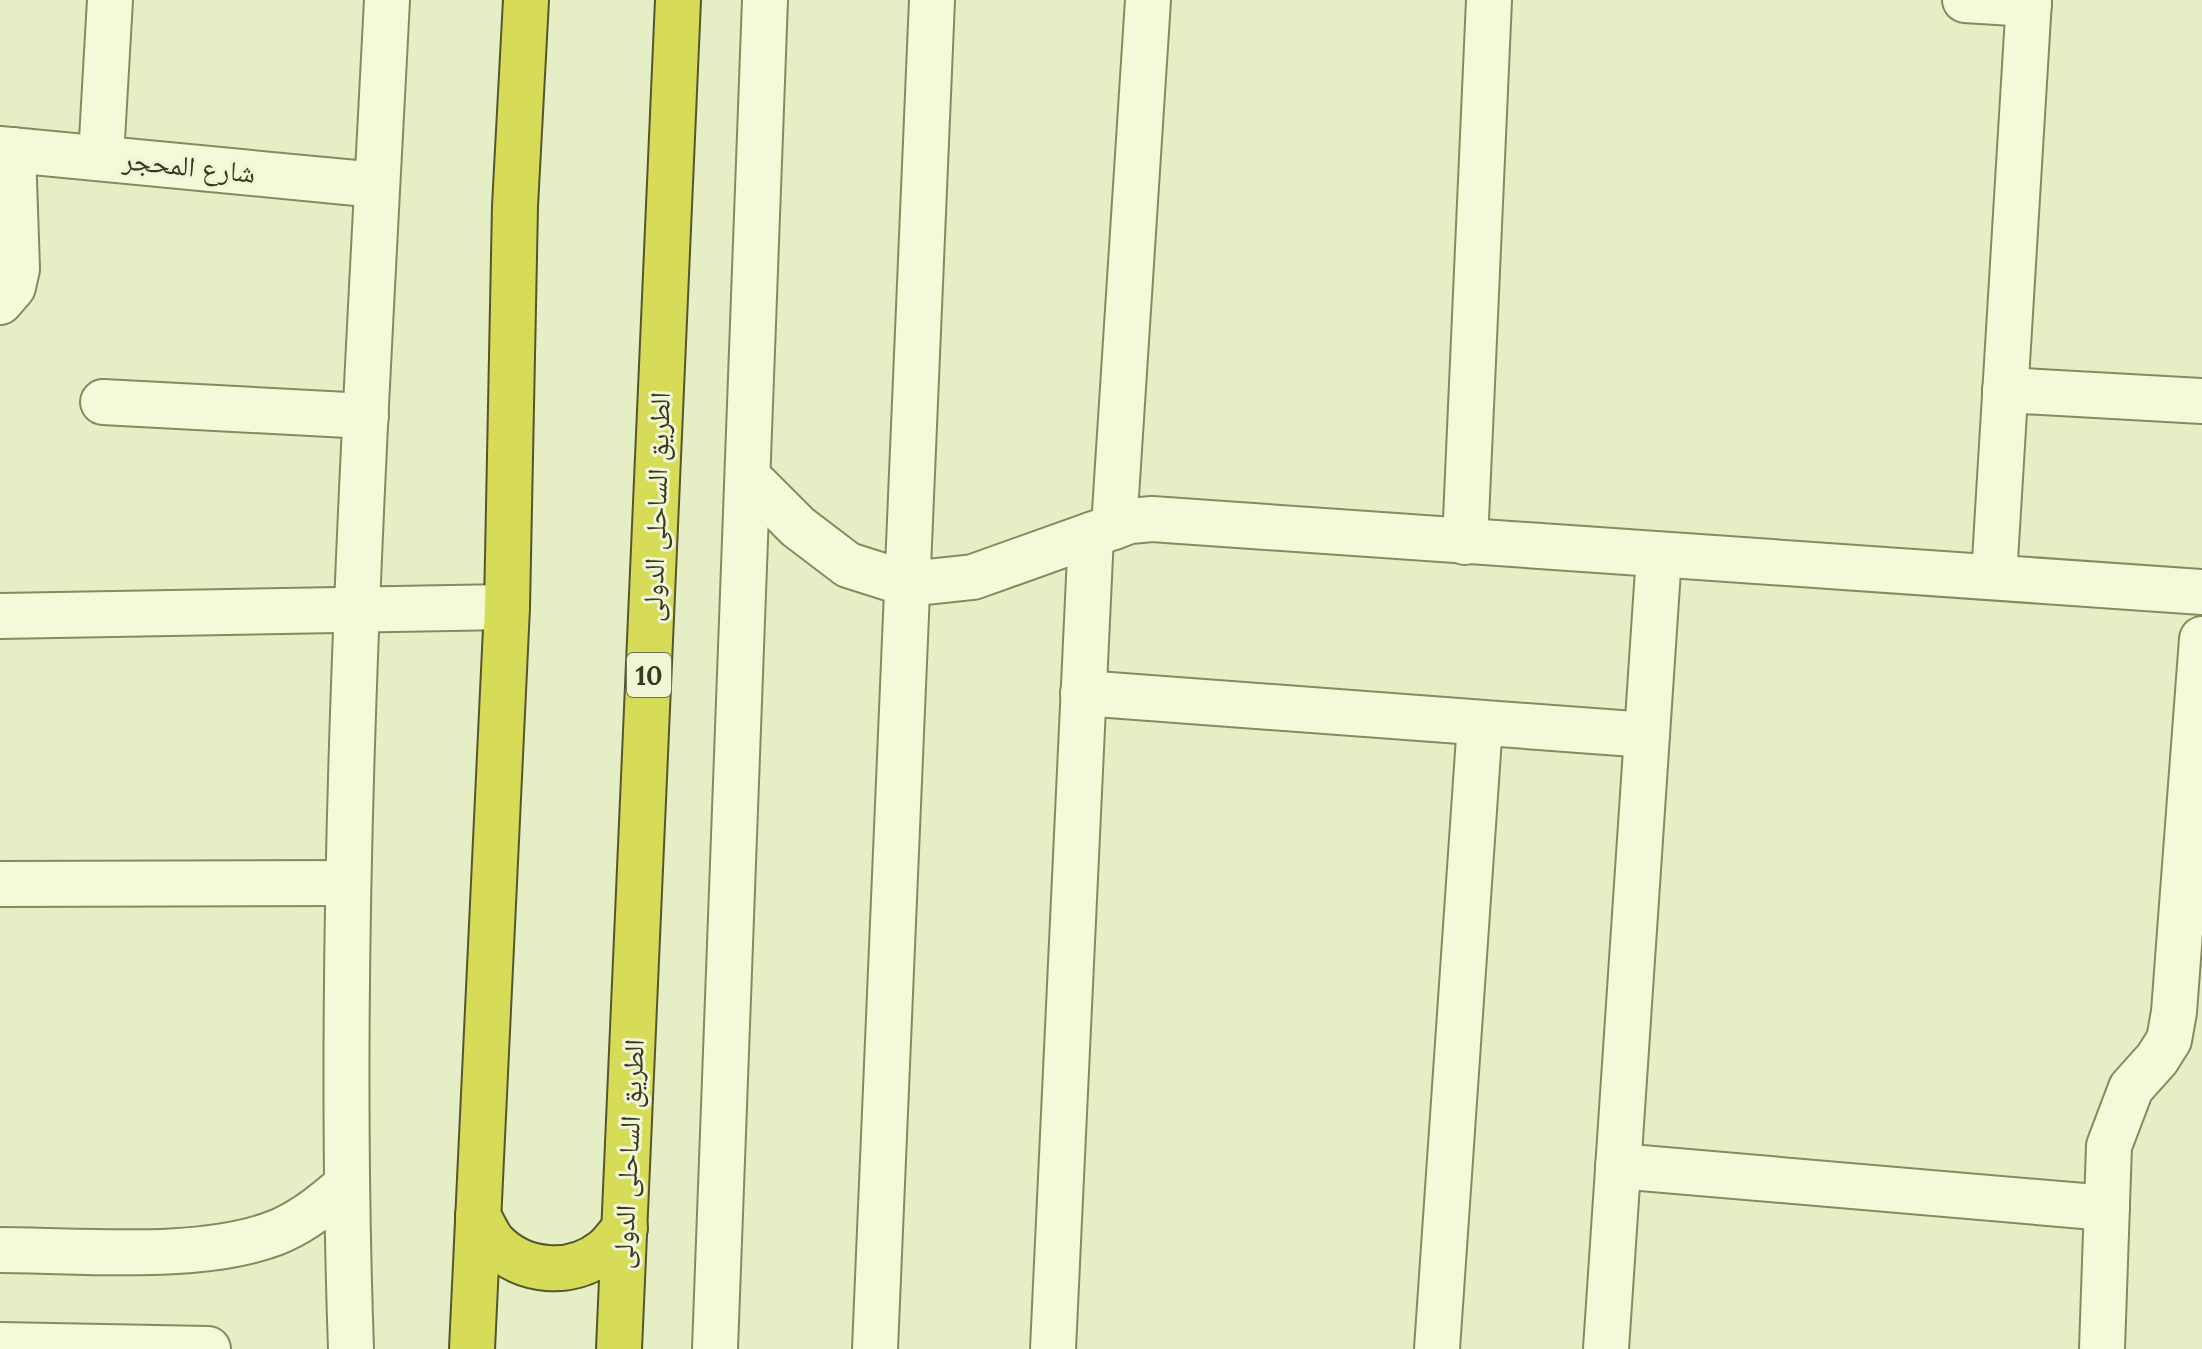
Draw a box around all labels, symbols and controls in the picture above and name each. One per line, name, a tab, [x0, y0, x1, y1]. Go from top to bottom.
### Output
street label: شارع المحجر	[120, 141, 257, 191]
street label: الطريق الساحلى الدولى	[634, 391, 678, 623]
road number: 10	[627, 653, 671, 697]
street label: الطريق الساحلى الدولى	[604, 1038, 652, 1270]

